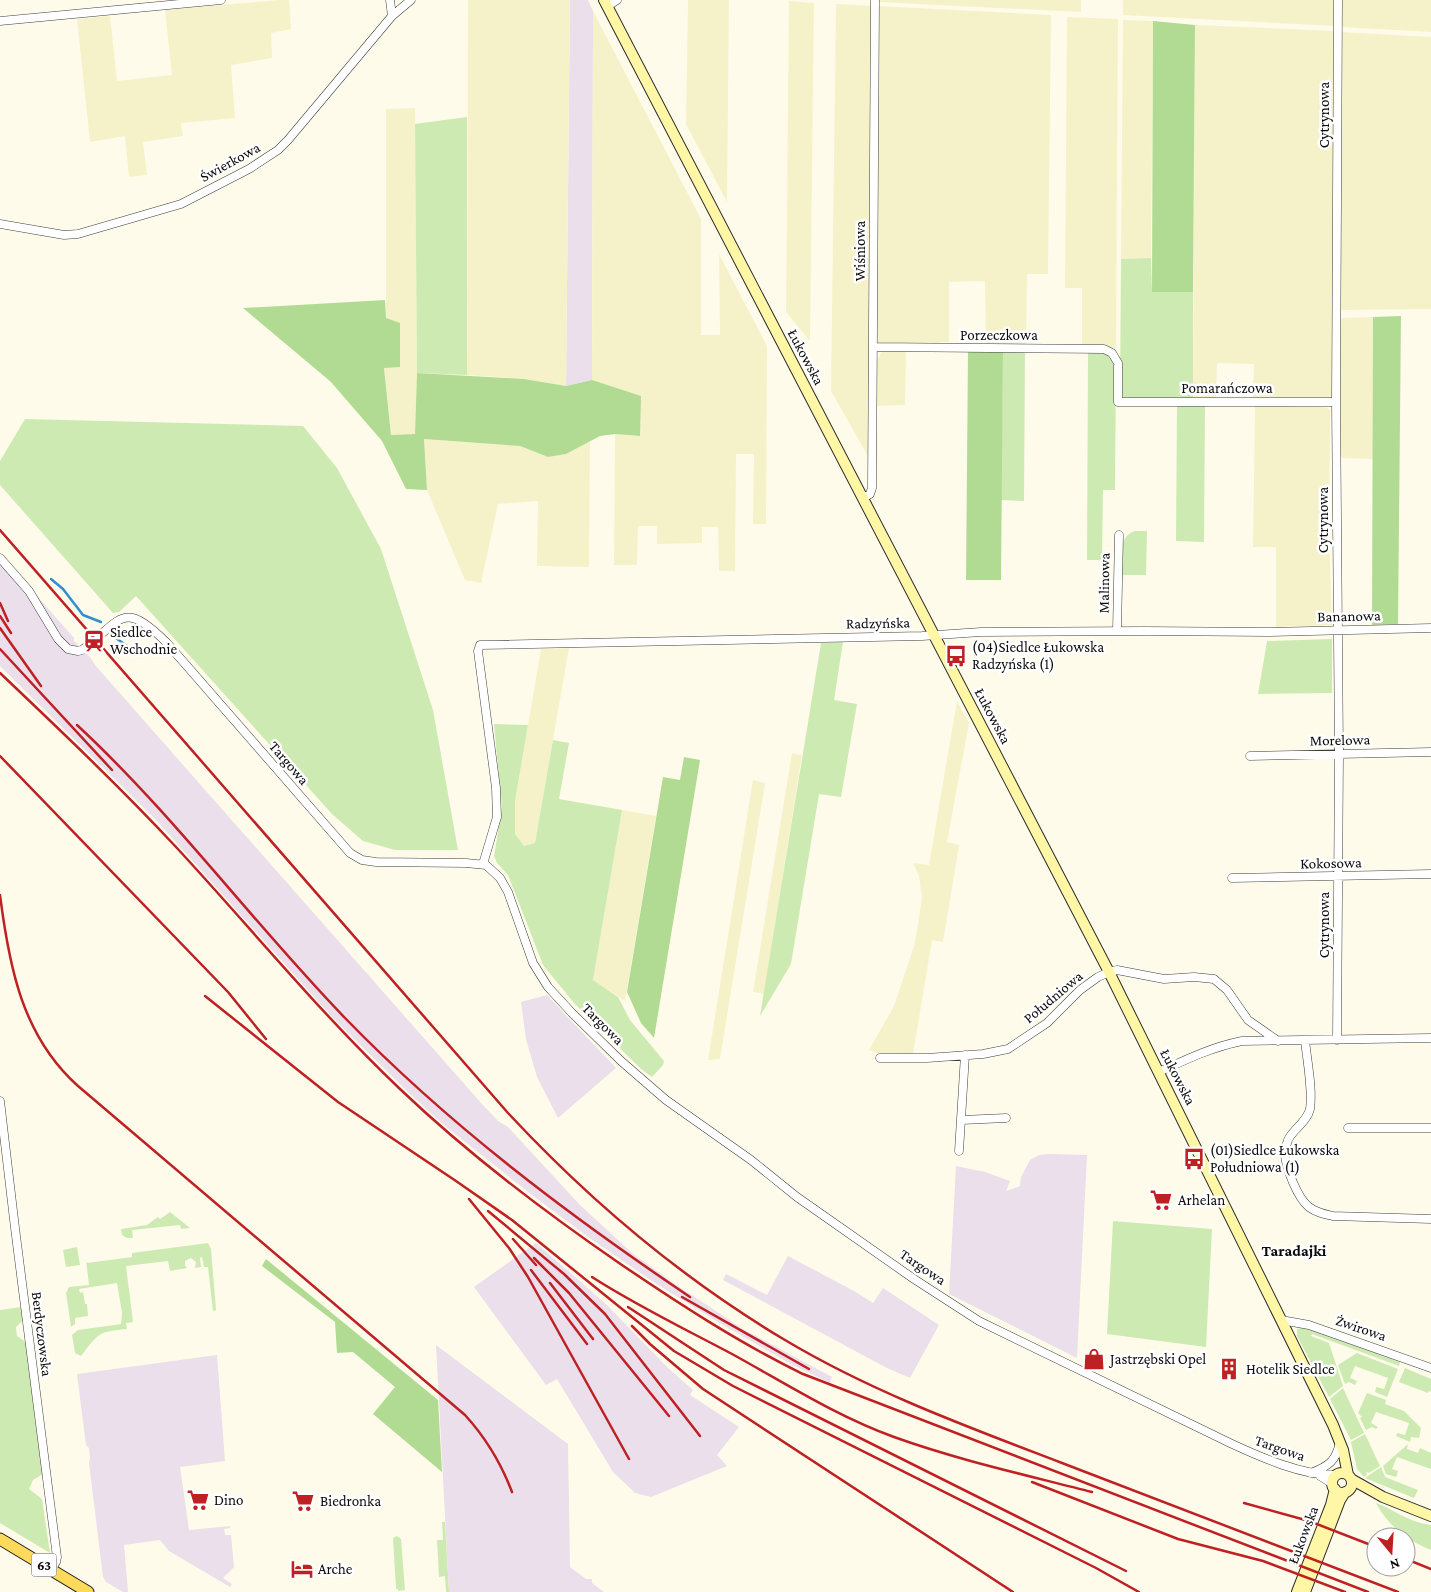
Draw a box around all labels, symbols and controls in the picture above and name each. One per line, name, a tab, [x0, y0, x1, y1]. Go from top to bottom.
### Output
street label: Cytrynowa	[1316, 82, 1333, 148]
street label: Świerkowa	[197, 139, 263, 185]
street label: Wiśniowa	[852, 221, 868, 281]
street label: Łukowska	[785, 326, 827, 388]
street label: Porzeczkowa	[960, 327, 1038, 343]
street label: Pomarańczowa	[1181, 380, 1273, 396]
street label: Cytrynowa	[1315, 487, 1332, 553]
street label: Malinowa	[1095, 553, 1113, 613]
street label: Bananowa	[1317, 607, 1381, 625]
street label: Radzyńska	[846, 614, 910, 633]
place label: Siedlce Wschodnie	[110, 624, 177, 657]
station icon: Siedlce Wschodnie	[81, 628, 107, 654]
place label: (04)Siedlce Łukowska Radzyńska (1)	[972, 639, 1104, 673]
bus stop icon: (04)Siedlce Łukowska Radzyńska (1)	[943, 643, 969, 669]
street label: Łukowska	[972, 685, 1014, 747]
street label: Morelowa	[1310, 731, 1371, 749]
street label: Targowa	[265, 738, 312, 789]
street label: Kokosowa	[1300, 854, 1362, 872]
street label: Cytrynowa	[1316, 892, 1333, 958]
street label: Południowa	[1020, 968, 1086, 1026]
street label: Targowa	[578, 1000, 627, 1049]
street label: Łukowska	[1157, 1046, 1199, 1108]
place label: (01)Siedlce Łukowska Południowa (1)	[1210, 1142, 1340, 1176]
bus stop icon: (01)Siedlce Łukowska Południowa (1)	[1181, 1146, 1207, 1172]
supermarket icon: Arhelan	[1148, 1187, 1174, 1213]
place label: Arhelan	[1178, 1192, 1225, 1208]
district label: Taradajki	[1262, 1242, 1327, 1260]
street label: Targowa	[896, 1246, 949, 1289]
street label: Berdyczowska	[28, 1291, 55, 1377]
street label: Żwirowa	[1333, 1312, 1389, 1344]
shop icon: Jastrzębski Opel	[1081, 1346, 1107, 1372]
place label: Jastrzębski Opel	[1108, 1351, 1206, 1368]
building icon: Hotelik Siedlce	[1216, 1356, 1242, 1382]
place label: Hotelik Siedlce	[1246, 1361, 1335, 1377]
street label: Targowa	[1252, 1432, 1307, 1465]
supermarket icon: Dino	[185, 1487, 211, 1513]
supermarket icon: Biedronka	[290, 1488, 316, 1514]
place label: Dino	[214, 1492, 243, 1508]
place label: Biedronka	[320, 1493, 381, 1509]
street label: Łukowska	[1285, 1504, 1321, 1566]
north arrow	[1366, 1527, 1416, 1577]
road number: 63	[32, 1554, 56, 1576]
text: N	[1388, 1555, 1402, 1574]
hotel icon: Arche	[289, 1556, 315, 1582]
place label: Arche	[318, 1561, 353, 1577]

